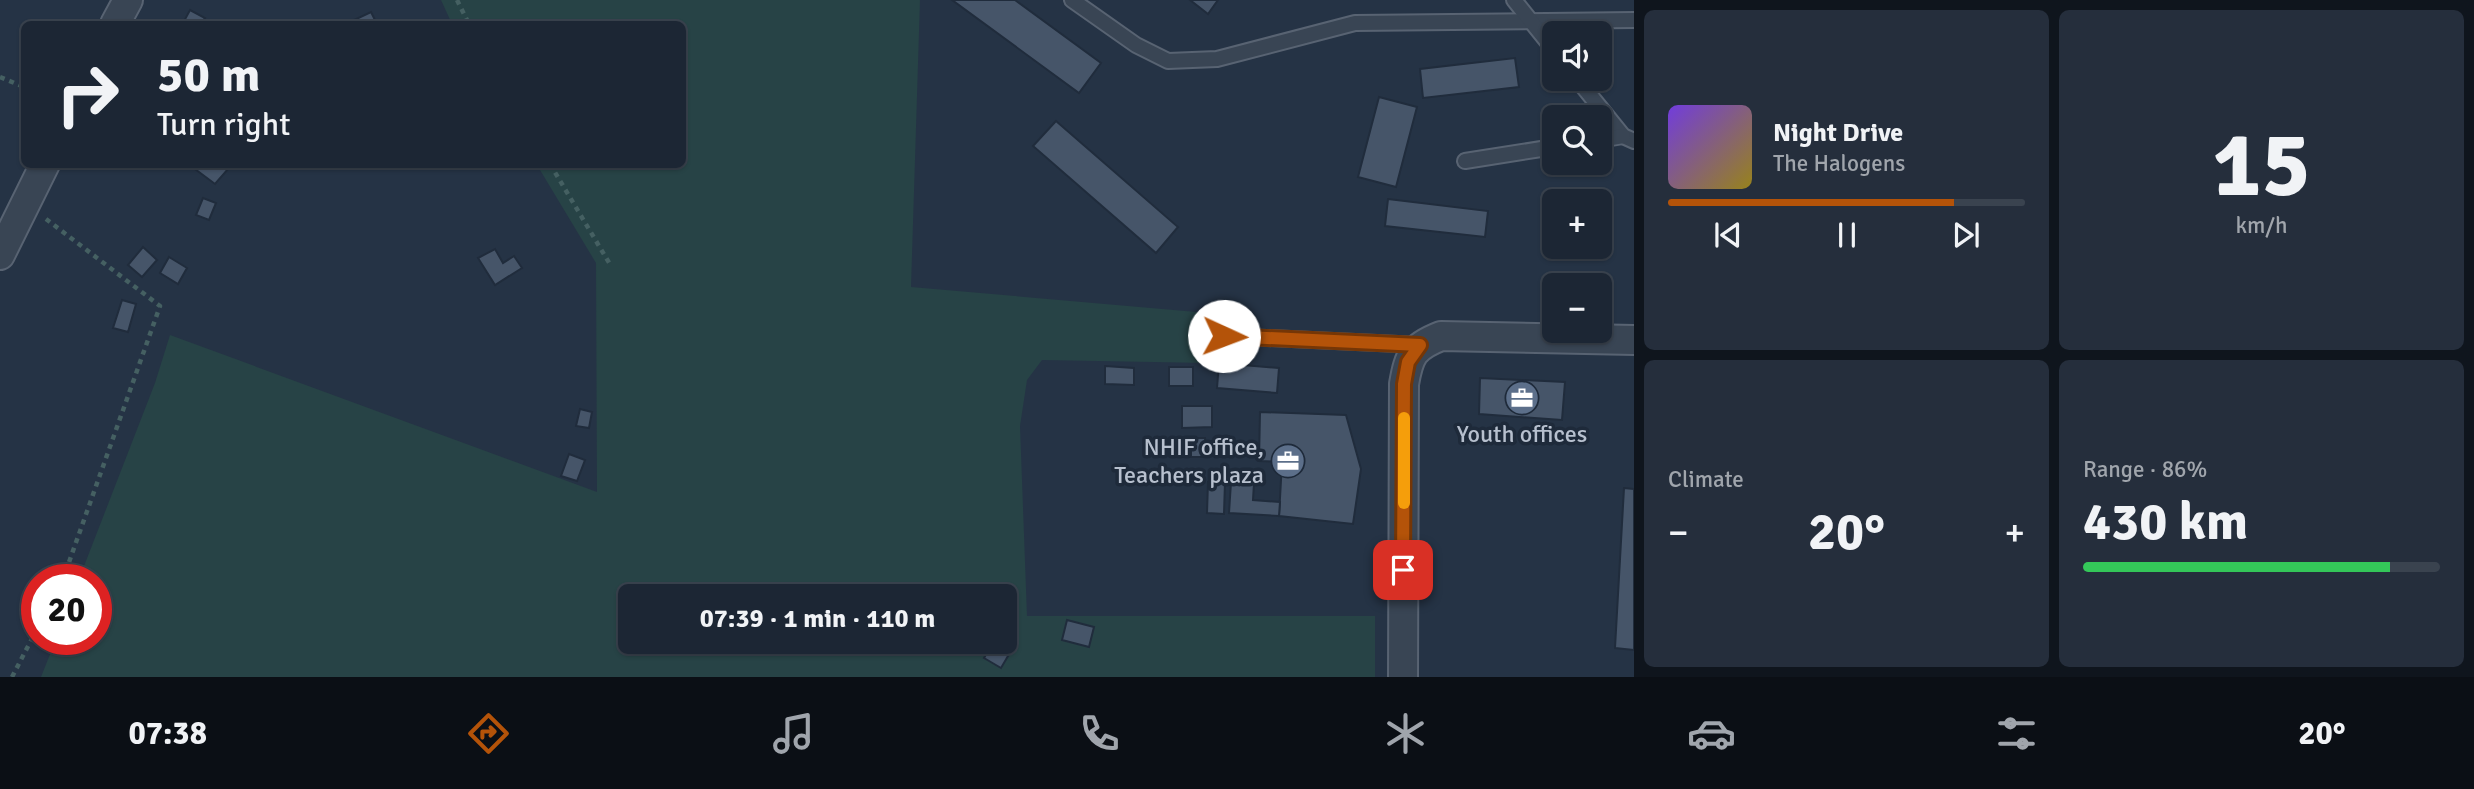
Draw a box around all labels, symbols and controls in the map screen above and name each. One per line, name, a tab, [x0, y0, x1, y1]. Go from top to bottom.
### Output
map controls	[1542, 21, 1612, 343]
button: sound	[1542, 21, 1612, 91]
text: 50 m	[157, 45, 260, 105]
icon: right	[42, 49, 133, 140]
text: Turn right	[157, 105, 290, 144]
button: search	[1542, 105, 1612, 175]
text: 15	[2212, 109, 2311, 222]
text: Night Drive	[1773, 117, 1903, 149]
text: The Halogens	[1773, 149, 1905, 178]
button: +	[1542, 189, 1612, 259]
text: km/h	[2235, 211, 2288, 240]
icon: previous	[1709, 216, 1747, 254]
icon: pause	[1828, 216, 1866, 254]
icon: next	[1947, 216, 1985, 254]
button: −	[1542, 273, 1612, 343]
position arrow	[1187, 299, 1261, 373]
office icon: Youth offices	[1503, 379, 1541, 417]
place label: Youth offices	[1457, 419, 1587, 449]
place label: NHIF office, Teachers plaza	[1114, 432, 1264, 490]
office icon: NHIF office, Teachers plaza	[1269, 442, 1307, 480]
text: Range · 86%	[2083, 455, 2207, 484]
text: Climate	[1668, 465, 1744, 494]
text: 430 km	[2083, 490, 2248, 554]
text: 20°	[1808, 500, 1885, 564]
text: −	[1668, 509, 1689, 556]
text: +	[2004, 509, 2025, 556]
pin	[1373, 540, 1433, 600]
icon: arrive	[1384, 551, 1422, 589]
speed limit sign: 20	[21, 564, 112, 655]
text: 07:39 · 1 min · 110 m	[700, 603, 935, 635]
icon: directions	[464, 709, 513, 758]
icon: music	[769, 709, 818, 758]
icon: phone	[1075, 709, 1124, 758]
icon: climate	[1381, 709, 1430, 758]
icon: car	[1687, 709, 1736, 758]
icon: filters	[1992, 709, 2041, 758]
text: 07:38	[128, 714, 207, 753]
text: 20°	[2298, 714, 2346, 753]

